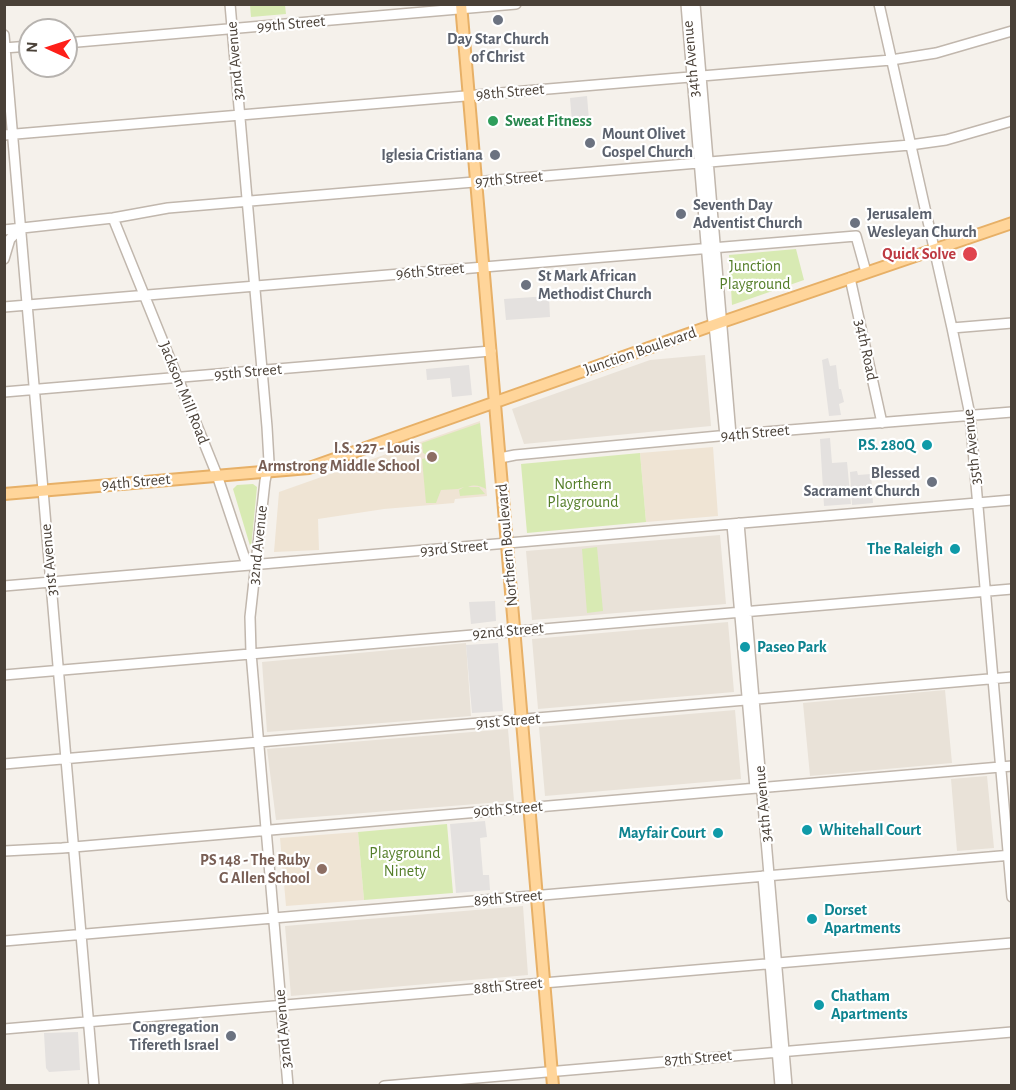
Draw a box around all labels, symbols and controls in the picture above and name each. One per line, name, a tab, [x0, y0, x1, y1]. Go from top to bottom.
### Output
street label: 99th Street	[256, 11, 326, 37]
marker: Day Star Church of Christ	[491, 13, 505, 27]
north arrow	[18, 18, 78, 78]
street label: 32nd Avenue	[222, 20, 248, 102]
street label: 34th Avenue	[678, 20, 704, 98]
place label: Day Star Church of Christ	[447, 29, 549, 67]
text: N	[24, 41, 40, 53]
street label: 98th Street	[475, 79, 545, 105]
place label: Sweat Fitness	[505, 111, 592, 131]
marker: Sweat Fitness	[486, 114, 500, 128]
place label: Mount Olivet Gospel Church	[602, 124, 693, 162]
marker: Mount Olivet Gospel Church	[583, 136, 597, 150]
place label: Iglesia Cristiana	[381, 145, 483, 165]
marker: Iglesia Cristiana	[488, 148, 502, 162]
street label: 97th Street	[474, 166, 544, 192]
place label: Seventh Day Adventist Church	[693, 195, 803, 233]
place label: Jerusalem Wesleyan Church	[867, 204, 977, 242]
marker: Seventh Day Adventist Church	[674, 207, 688, 221]
marker: Jerusalem Wesleyan Church	[848, 216, 862, 230]
place label: Quick Solve	[882, 244, 956, 264]
marker: Quick Solve	[961, 245, 979, 263]
park label: Junction Playground	[719, 256, 791, 294]
street label: 96th Street	[395, 258, 465, 284]
place label: St Mark African Methodist Church	[538, 266, 652, 304]
marker: St Mark African Methodist Church	[519, 278, 533, 292]
street label: 34th Road	[850, 318, 882, 382]
street label: Junction Boulevard	[581, 323, 699, 379]
street label: Jackson Mill Road	[155, 339, 213, 447]
street label: 95th Street	[213, 359, 283, 385]
street label: 35th Avenue	[958, 408, 986, 486]
street label: 94th Street	[720, 420, 790, 446]
place label: P.S. 280Q	[858, 435, 915, 455]
place label: I.S. 227 - Louis Armstrong Middle School	[258, 438, 420, 476]
marker: P.S. 280Q	[920, 438, 934, 452]
marker: I.S. 227 - Louis Armstrong Middle School	[425, 450, 439, 464]
place label: Blessed Sacrament Church	[803, 463, 920, 501]
street label: 94th Street	[101, 469, 171, 495]
park label: Northern Playground	[547, 474, 619, 512]
marker: Blessed Sacrament Church	[925, 475, 939, 489]
street label: Northern Boulevard	[492, 483, 522, 607]
street label: 32nd Avenue	[244, 504, 272, 586]
street label: 31st Avenue	[36, 523, 62, 597]
street label: 93rd Street	[419, 535, 489, 561]
place label: The Raleigh	[867, 539, 943, 559]
marker: The Raleigh	[948, 542, 962, 556]
street label: 92nd Street	[471, 618, 545, 644]
place label: Paseo Park	[757, 637, 827, 657]
marker: Paseo Park	[738, 640, 752, 654]
street label: 91st Street	[475, 709, 541, 733]
street label: 34th Avenue	[750, 765, 776, 843]
street label: 90th Street	[472, 796, 544, 822]
place label: Whitehall Court	[819, 820, 921, 840]
place label: Mayfair Court	[618, 823, 706, 843]
marker: Whitehall Court	[800, 823, 814, 837]
marker: Mayfair Court	[711, 826, 725, 840]
park label: Playground Ninety	[369, 843, 441, 881]
place label: PS 148 - The Ruby G Allen School	[200, 850, 310, 888]
marker: PS 148 - The Ruby G Allen School	[315, 862, 329, 876]
street label: 89th Street	[473, 885, 543, 911]
place label: Dorset Apartments	[824, 900, 901, 938]
marker: Dorset Apartments	[805, 912, 819, 926]
street label: 88th Street	[473, 973, 543, 999]
place label: Chatham Apartments	[831, 986, 908, 1024]
street label: 32nd Avenue	[270, 988, 296, 1070]
marker: Chatham Apartments	[812, 998, 826, 1012]
place label: Congregation Tifereth Israel	[129, 1017, 219, 1055]
marker: Congregation Tifereth Israel	[224, 1029, 238, 1043]
street label: 87th Street	[663, 1045, 733, 1071]

